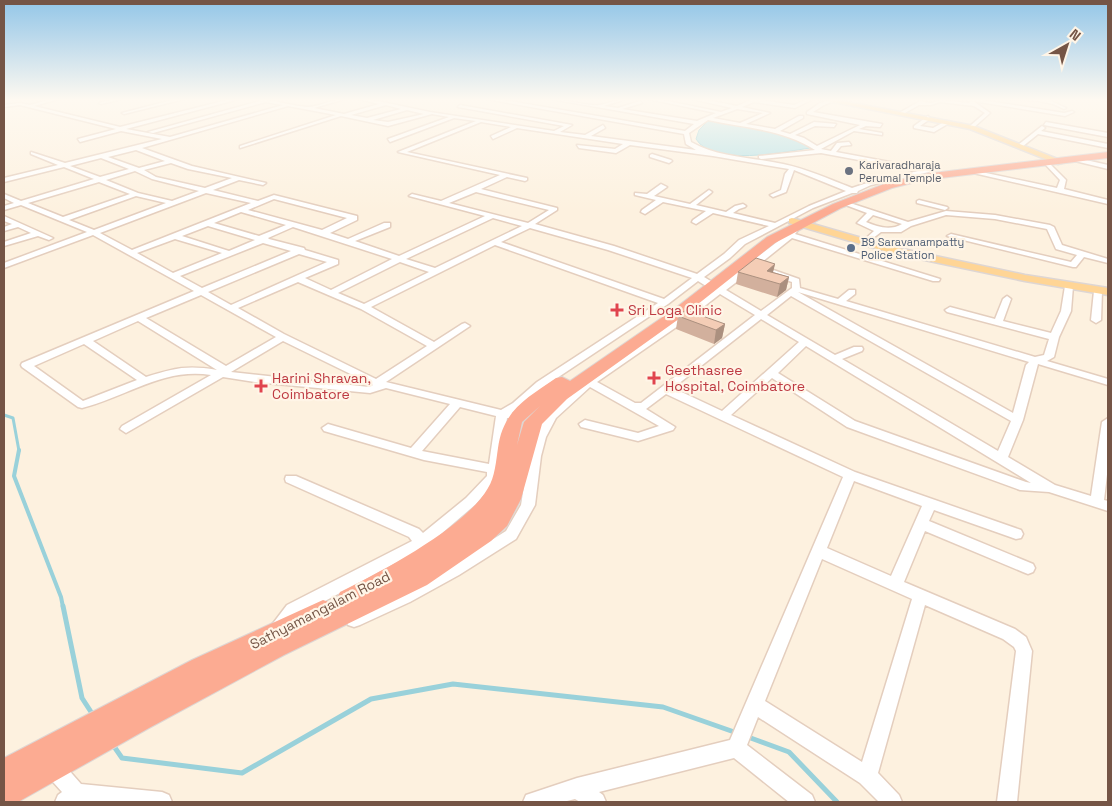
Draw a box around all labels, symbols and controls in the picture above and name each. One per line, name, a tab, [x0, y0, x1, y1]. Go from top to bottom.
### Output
north arrow	[1042, 20, 1092, 70]
text: N	[1066, 25, 1084, 45]
place label: Karivaradharaja Perumal Temple	[859, 158, 941, 185]
marker: Karivaradharaja Perumal Temple	[843, 165, 855, 177]
place label: B9 Saravanampatty Police Station	[861, 235, 964, 262]
marker: B9 Saravanampatty Police Station	[845, 242, 857, 254]
place label: Sri Loga Clinic	[628, 301, 722, 319]
marker: Sri Loga Clinic	[610, 303, 624, 317]
place label: Geethasree Hospital, Coimbatore	[665, 361, 805, 395]
place label: Harini Shravan, Coimbatore	[272, 369, 371, 403]
marker: Geethasree Hospital, Coimbatore	[647, 371, 661, 385]
marker: Harini Shravan, Coimbatore	[254, 379, 268, 393]
street label: Sathyamangalam Road	[247, 567, 393, 653]

